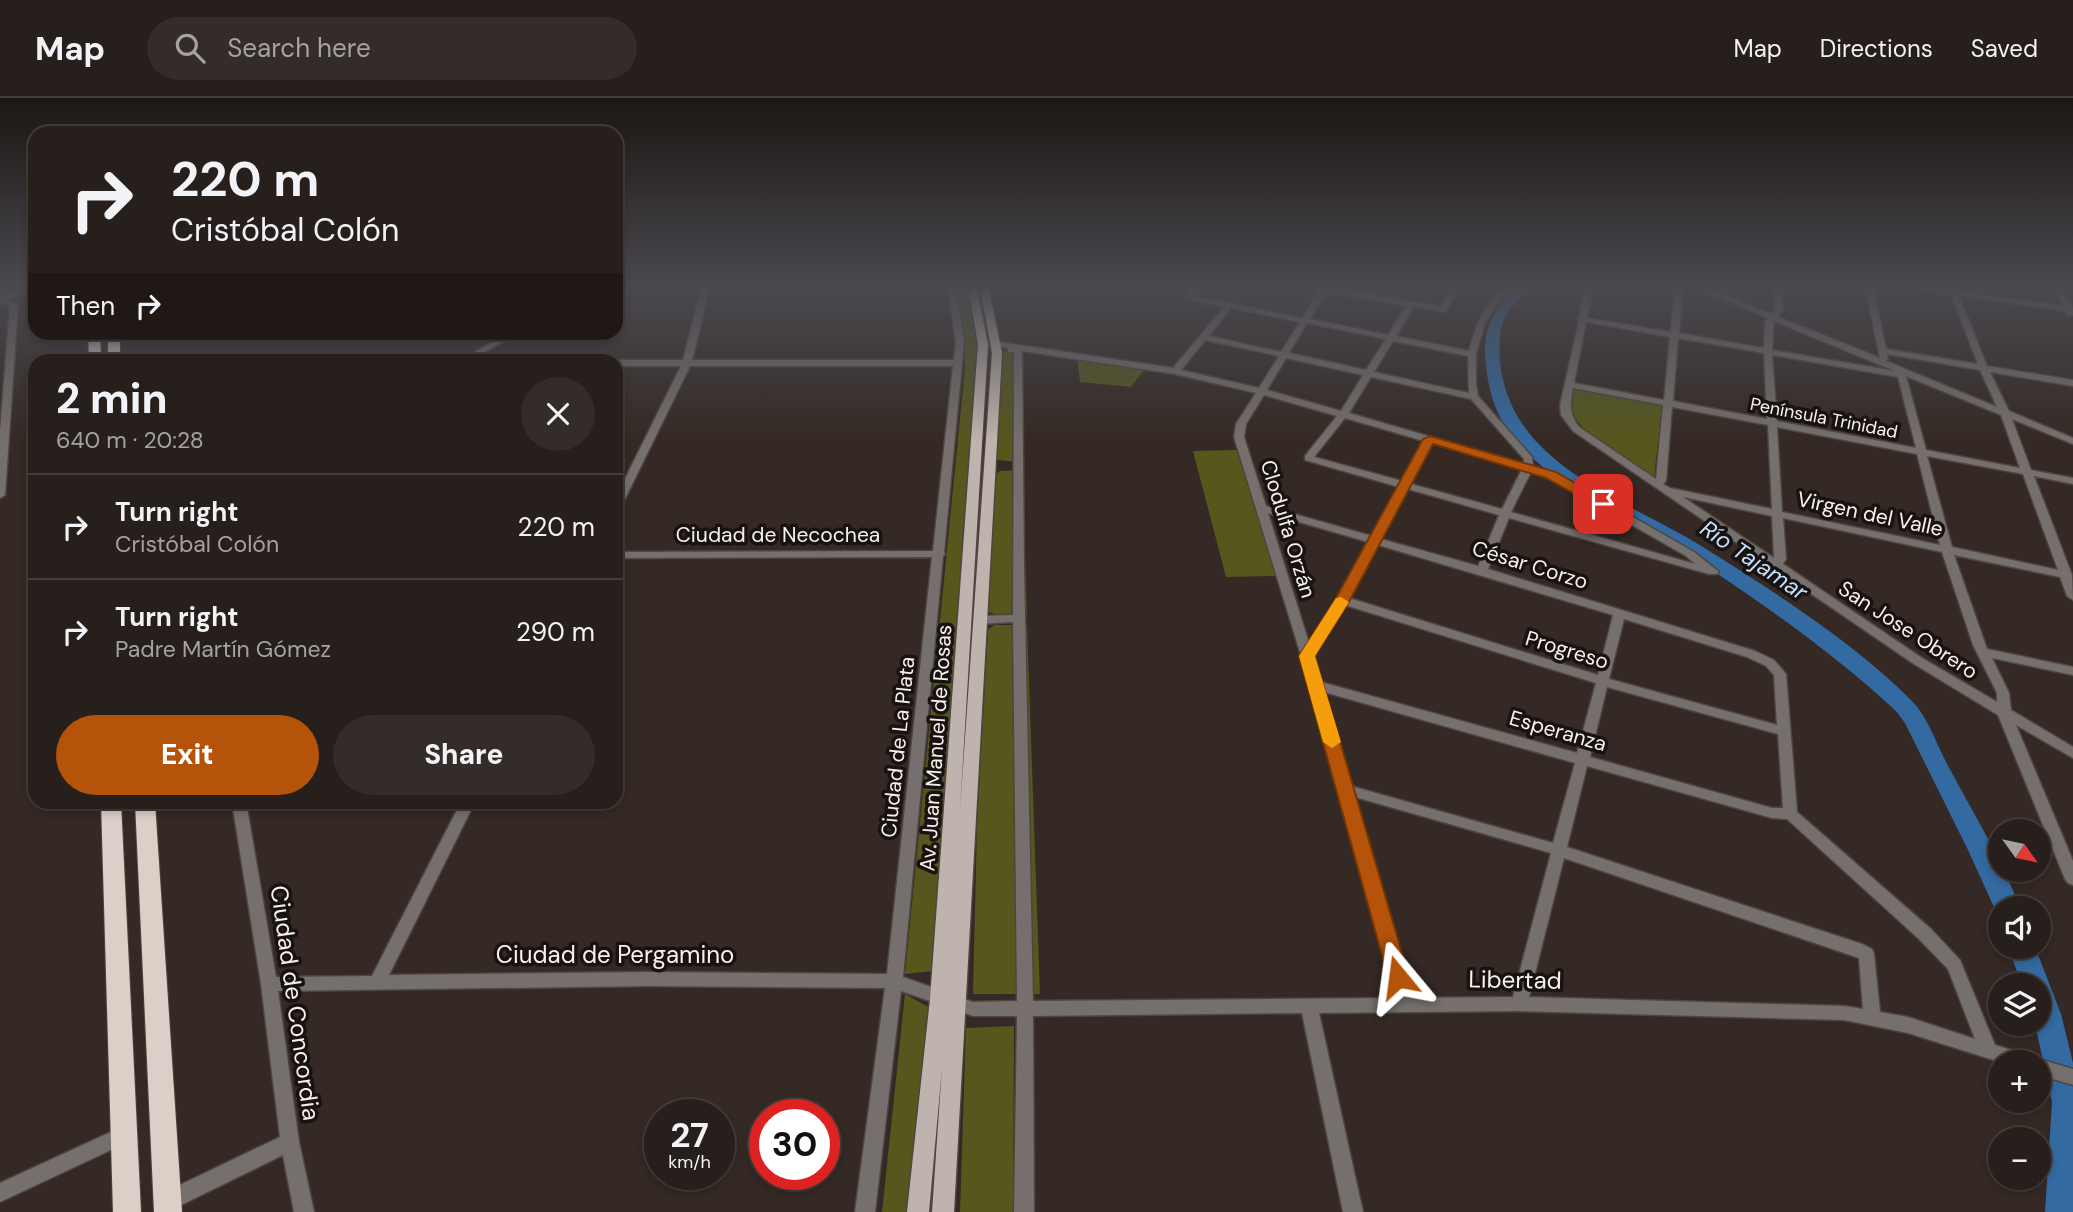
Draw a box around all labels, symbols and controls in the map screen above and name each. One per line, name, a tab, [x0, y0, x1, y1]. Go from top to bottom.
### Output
search box	[147, 17, 637, 80]
text: Map	[35, 27, 105, 70]
icon: search	[171, 29, 209, 67]
text: Search here	[227, 31, 371, 65]
text: Map	[1734, 33, 1782, 64]
text: Directions	[1820, 33, 1933, 64]
text: Saved	[1971, 33, 2038, 64]
text: 220 m	[171, 147, 319, 211]
icon: right	[56, 154, 147, 245]
text: Cristóbal Colón	[171, 209, 399, 251]
icon: right	[129, 287, 167, 325]
text: Then	[56, 289, 115, 323]
text: 2 min	[56, 371, 167, 426]
button: close	[521, 377, 595, 451]
street label: Península Trinidad	[1748, 392, 1900, 444]
text: 640 m · 20:28	[56, 425, 204, 455]
street label: Clodulfa Orzán	[1254, 457, 1322, 601]
pin	[1573, 474, 1633, 534]
icon: arrive	[1584, 485, 1622, 523]
street label: Virgen del Valle	[1794, 485, 1946, 543]
text: Turn right	[115, 495, 239, 529]
icon: right	[56, 508, 94, 546]
text: 220 m	[517, 510, 595, 544]
water label: Río Tajamar	[1695, 513, 1815, 608]
street label: Ciudad de Necochea	[676, 521, 880, 549]
text: Cristóbal Colón	[115, 529, 279, 559]
street label: César Corzo	[1469, 534, 1591, 596]
street label: San Jose Obrero	[1833, 574, 1983, 686]
text: Turn right	[115, 600, 239, 634]
icon: right	[56, 613, 94, 651]
text: 290 m	[516, 615, 595, 649]
street label: Av. Juan Manuel de Rosas	[913, 624, 959, 872]
street label: Progreso	[1522, 624, 1612, 676]
text: Padre Martín Gómez	[115, 634, 331, 664]
street label: Ciudad de La Plata	[875, 655, 921, 839]
street label: Esperanza	[1506, 704, 1610, 758]
button: Exit	[56, 715, 319, 795]
button: Share	[333, 715, 595, 795]
north arrow	[1988, 819, 2051, 882]
map controls	[1988, 819, 2051, 1190]
street label: Ciudad de Concordia	[264, 884, 327, 1122]
button: sound	[1988, 896, 2051, 959]
street label: Ciudad de Pergamino	[496, 939, 734, 970]
position arrow	[1361, 940, 1435, 1014]
street label: Libertad	[1468, 963, 1562, 996]
button: layers	[1988, 973, 2051, 1036]
button: +	[1988, 1050, 2051, 1113]
speed limit sign: 30	[749, 1099, 840, 1190]
text: 27	[670, 1112, 709, 1158]
button: −	[1988, 1127, 2051, 1190]
text: km/h	[668, 1150, 711, 1174]

